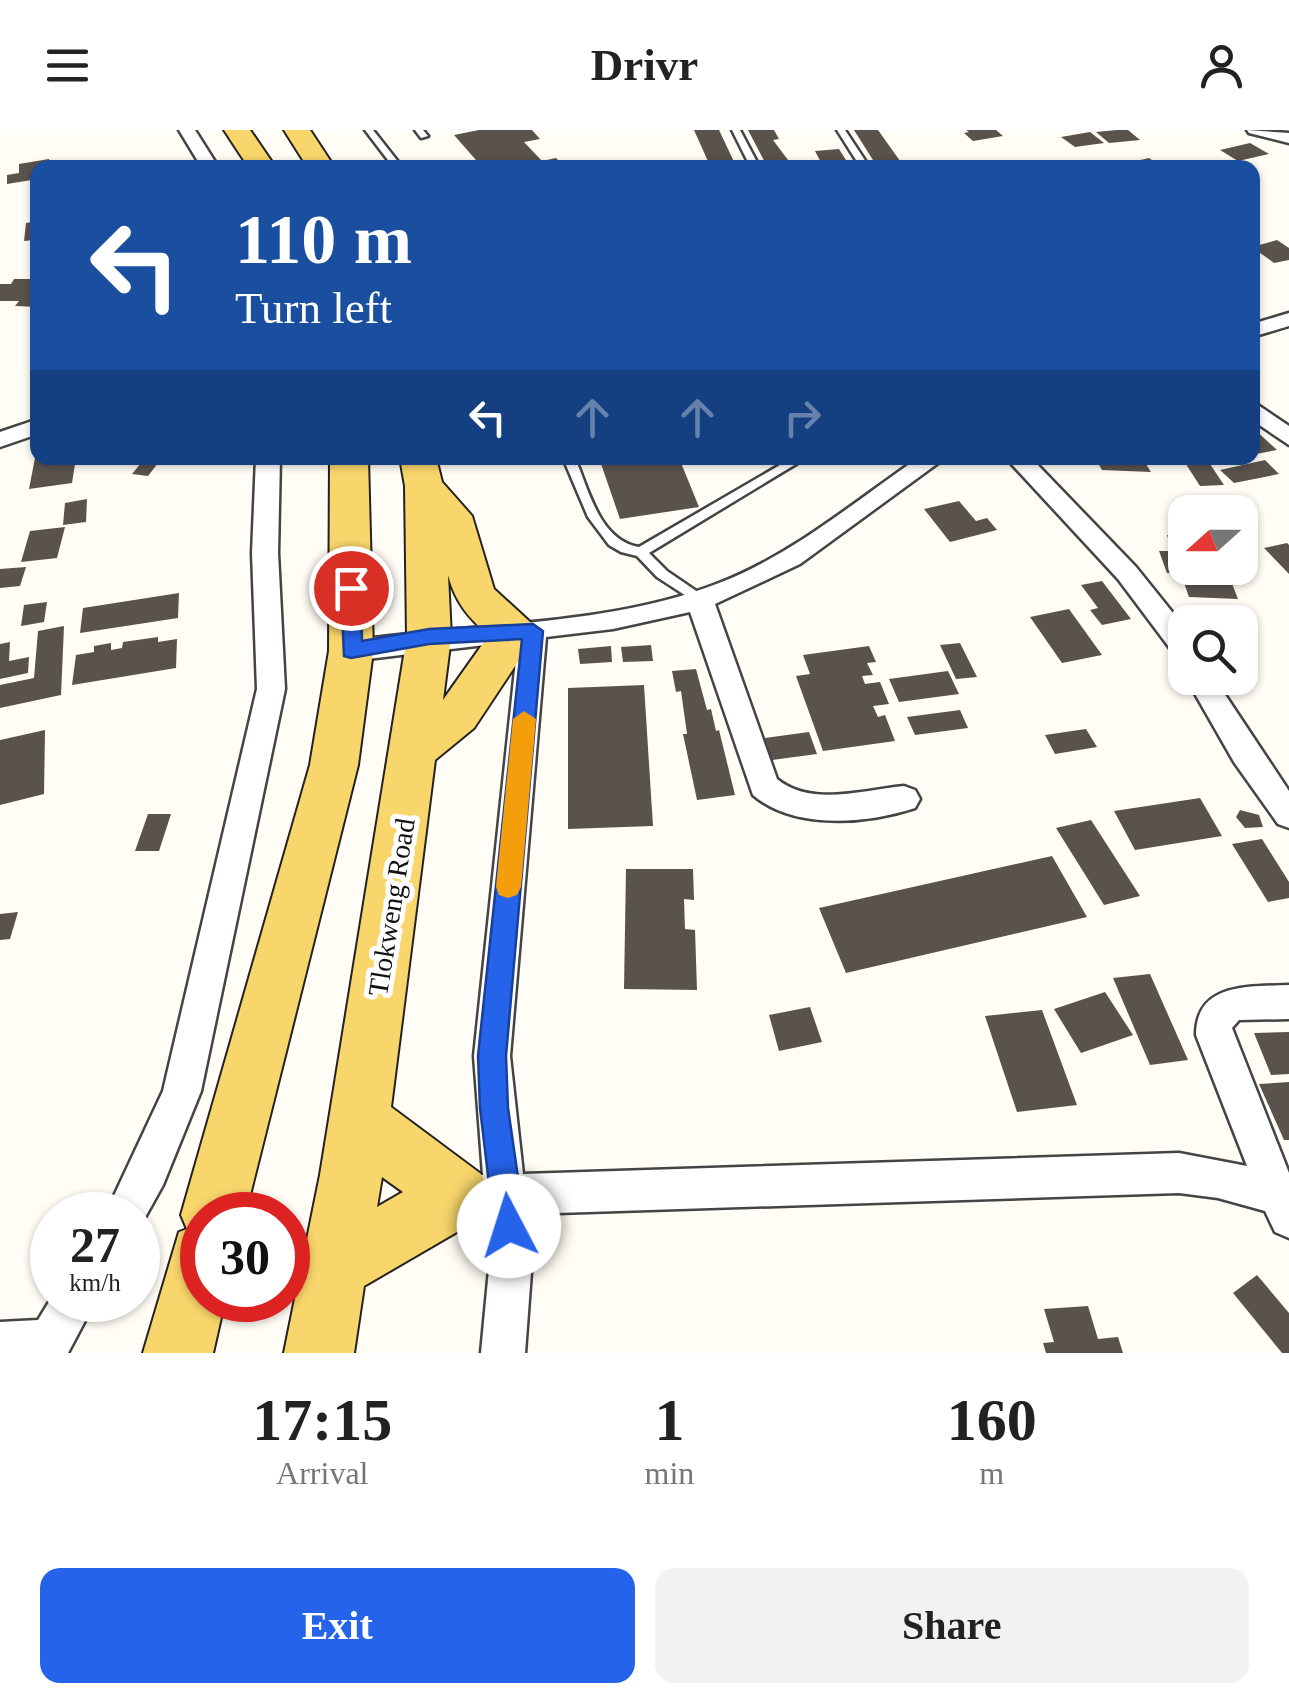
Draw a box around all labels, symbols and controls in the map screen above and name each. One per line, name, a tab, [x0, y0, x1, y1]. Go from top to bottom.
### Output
icon: menu	[40, 38, 95, 93]
icon: person	[1194, 38, 1249, 93]
text: Drivr	[591, 40, 698, 90]
icon: left	[70, 200, 200, 330]
text: 110 m	[235, 201, 412, 278]
text: Turn left	[235, 283, 392, 333]
icon: left	[460, 390, 515, 445]
icon: ahead	[565, 390, 620, 445]
icon: ahead	[670, 390, 725, 445]
icon: right	[775, 390, 830, 445]
north arrow	[1168, 495, 1258, 585]
map controls	[1168, 495, 1258, 695]
pin	[309, 546, 394, 631]
icon: arrive	[324, 561, 379, 616]
button: search	[1168, 605, 1258, 695]
street label: Tlokweng Road	[362, 816, 421, 998]
position arrow	[457, 1174, 561, 1278]
speed limit sign: 30	[180, 1192, 310, 1322]
text: 27	[70, 1217, 120, 1273]
text: km/h	[69, 1269, 121, 1296]
text: 17:15	[252, 1387, 392, 1453]
text: 1	[654, 1387, 684, 1453]
text: 160	[947, 1387, 1037, 1453]
text: Arrival	[276, 1455, 368, 1491]
text: min	[645, 1455, 694, 1491]
text: m	[979, 1455, 1004, 1491]
button: Exit	[40, 1568, 635, 1683]
button: Share	[655, 1568, 1249, 1683]

